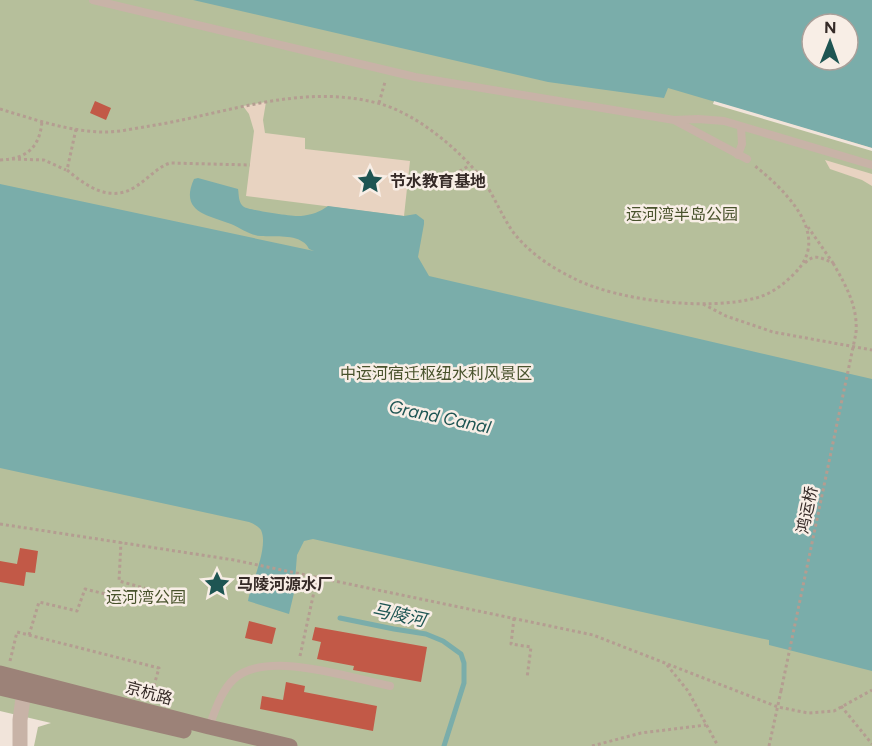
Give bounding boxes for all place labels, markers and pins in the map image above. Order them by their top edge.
place icon: 节水教育基地 [355,166,385,196]
place label: 节水教育基地 [390,172,486,191]
place icon: 马陵河源水厂 [202,569,232,599]
place label: 马陵河源水厂 [237,575,333,594]

